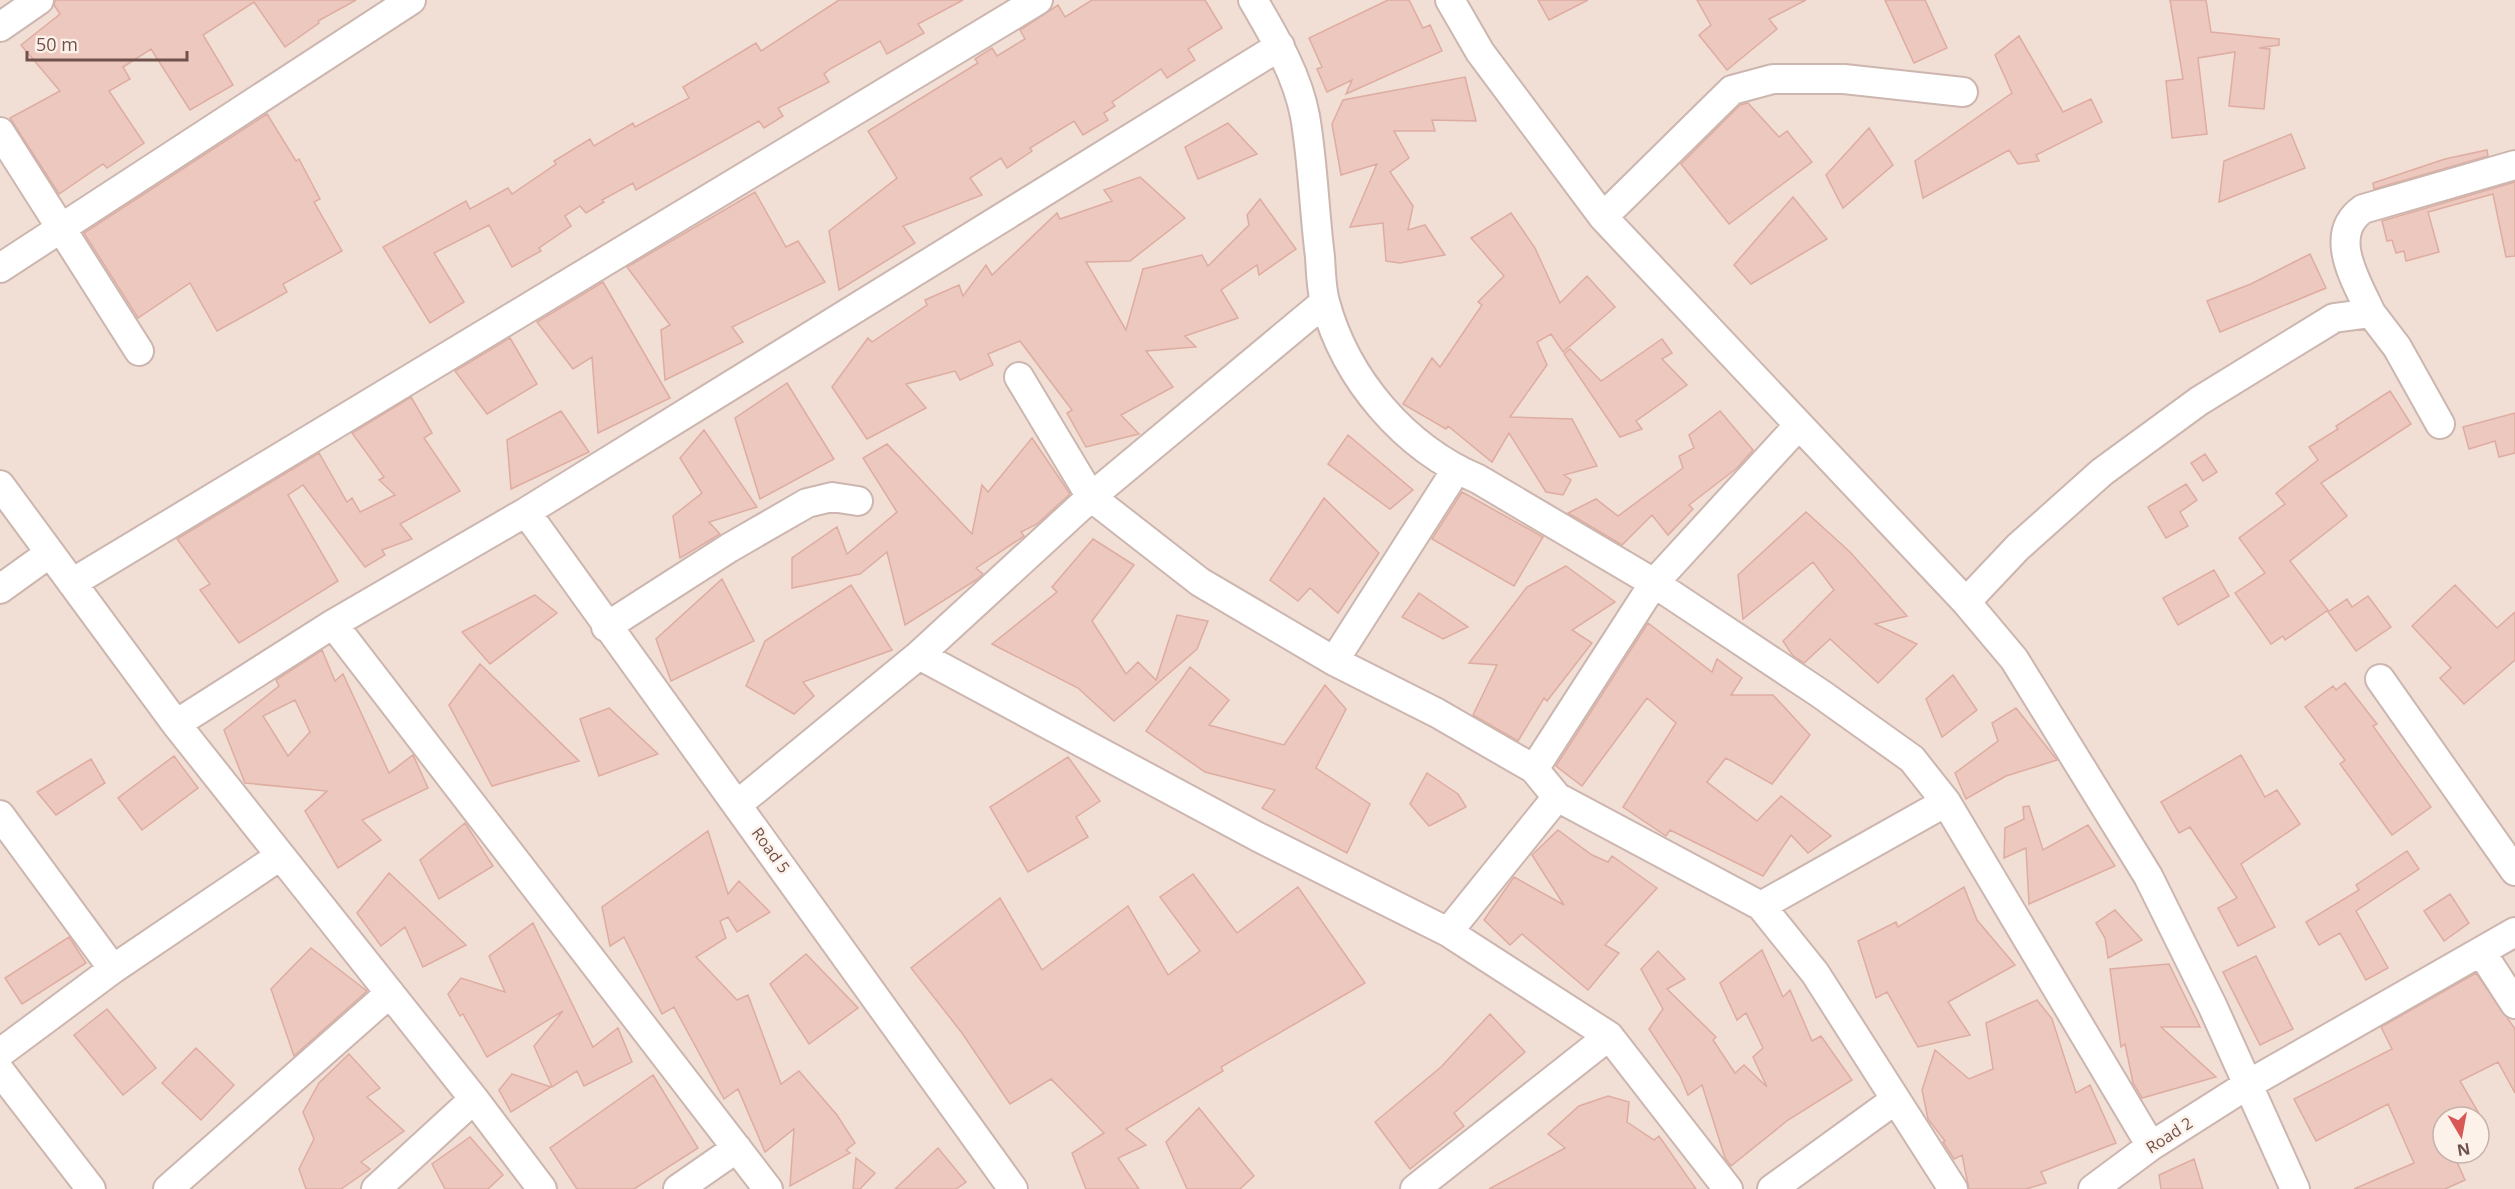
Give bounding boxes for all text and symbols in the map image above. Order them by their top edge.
scale bar [27,24,188,62]
text: 50 m [36,32,78,56]
street label: Road 5 [747,823,795,877]
north arrow [2431,1105,2491,1165]
street label: Road 2 [2141,1112,2197,1158]
text: N [2455,1138,2472,1162]

